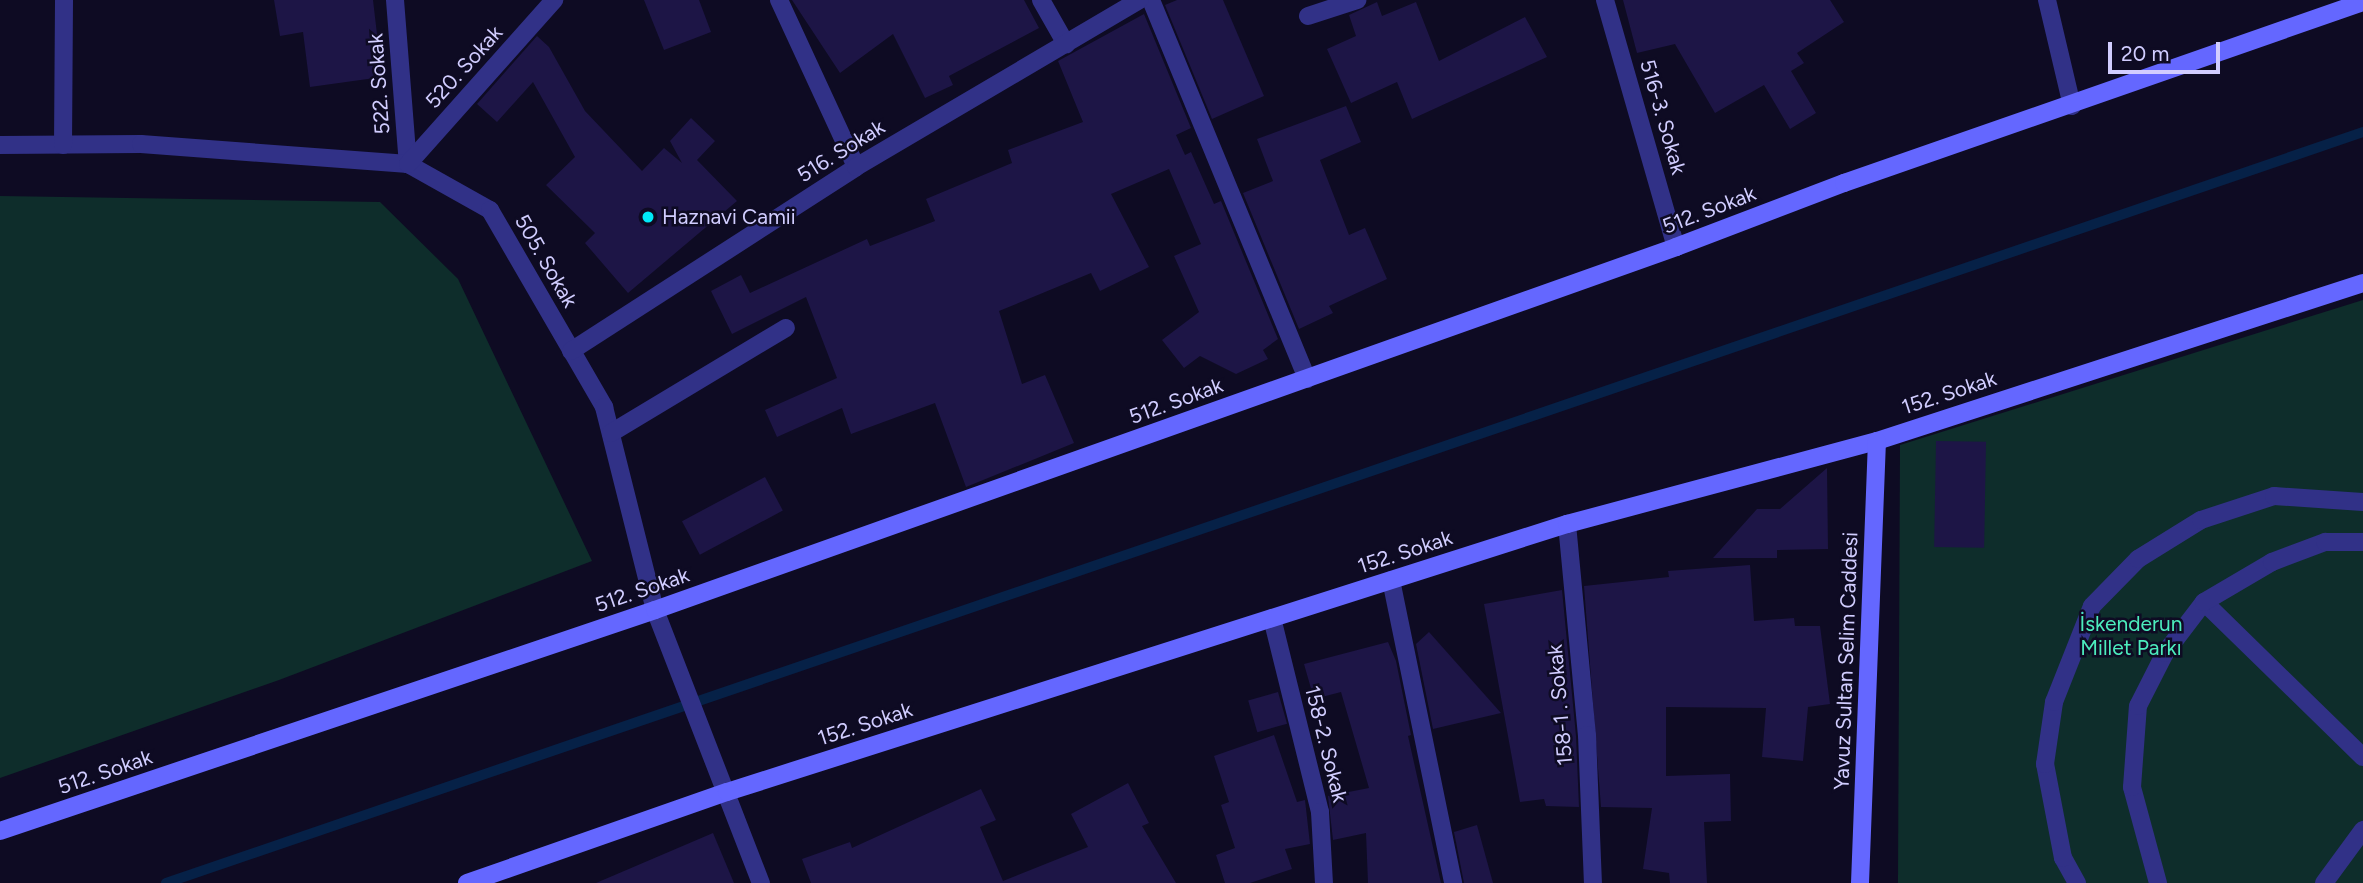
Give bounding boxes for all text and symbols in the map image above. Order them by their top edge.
street label: 520. Sokak [420,20,508,114]
scale bar [2111,28,2223,72]
street label: 522. Sokak [363,33,395,135]
text: 20 m [2121,41,2169,66]
street label: 516-3. Sokak [1635,57,1691,177]
street label: 516. Sokak [793,114,889,188]
street label: 512. Sokak [1659,181,1759,239]
place label: Haznavi Camii [662,204,796,230]
marker: Haznavi Camii [640,209,656,225]
street label: 505. Sokak [509,210,583,312]
street label: 152. Sokak [1899,366,1999,420]
street label: 512. Sokak [1126,372,1226,430]
street label: 152. Sokak [1355,525,1455,579]
street label: Yavuz Sultan Selim Caddesi [1829,531,1863,791]
street label: 512. Sokak [592,562,692,618]
park label: İskenderun Millet Parkı [2080,611,2182,661]
street label: 158-1 . Sokak [1542,643,1578,767]
street label: 158-2. Sokak [1299,683,1353,805]
street label: 152. Sokak [815,697,915,751]
street label: 512. Sokak [55,744,155,800]

